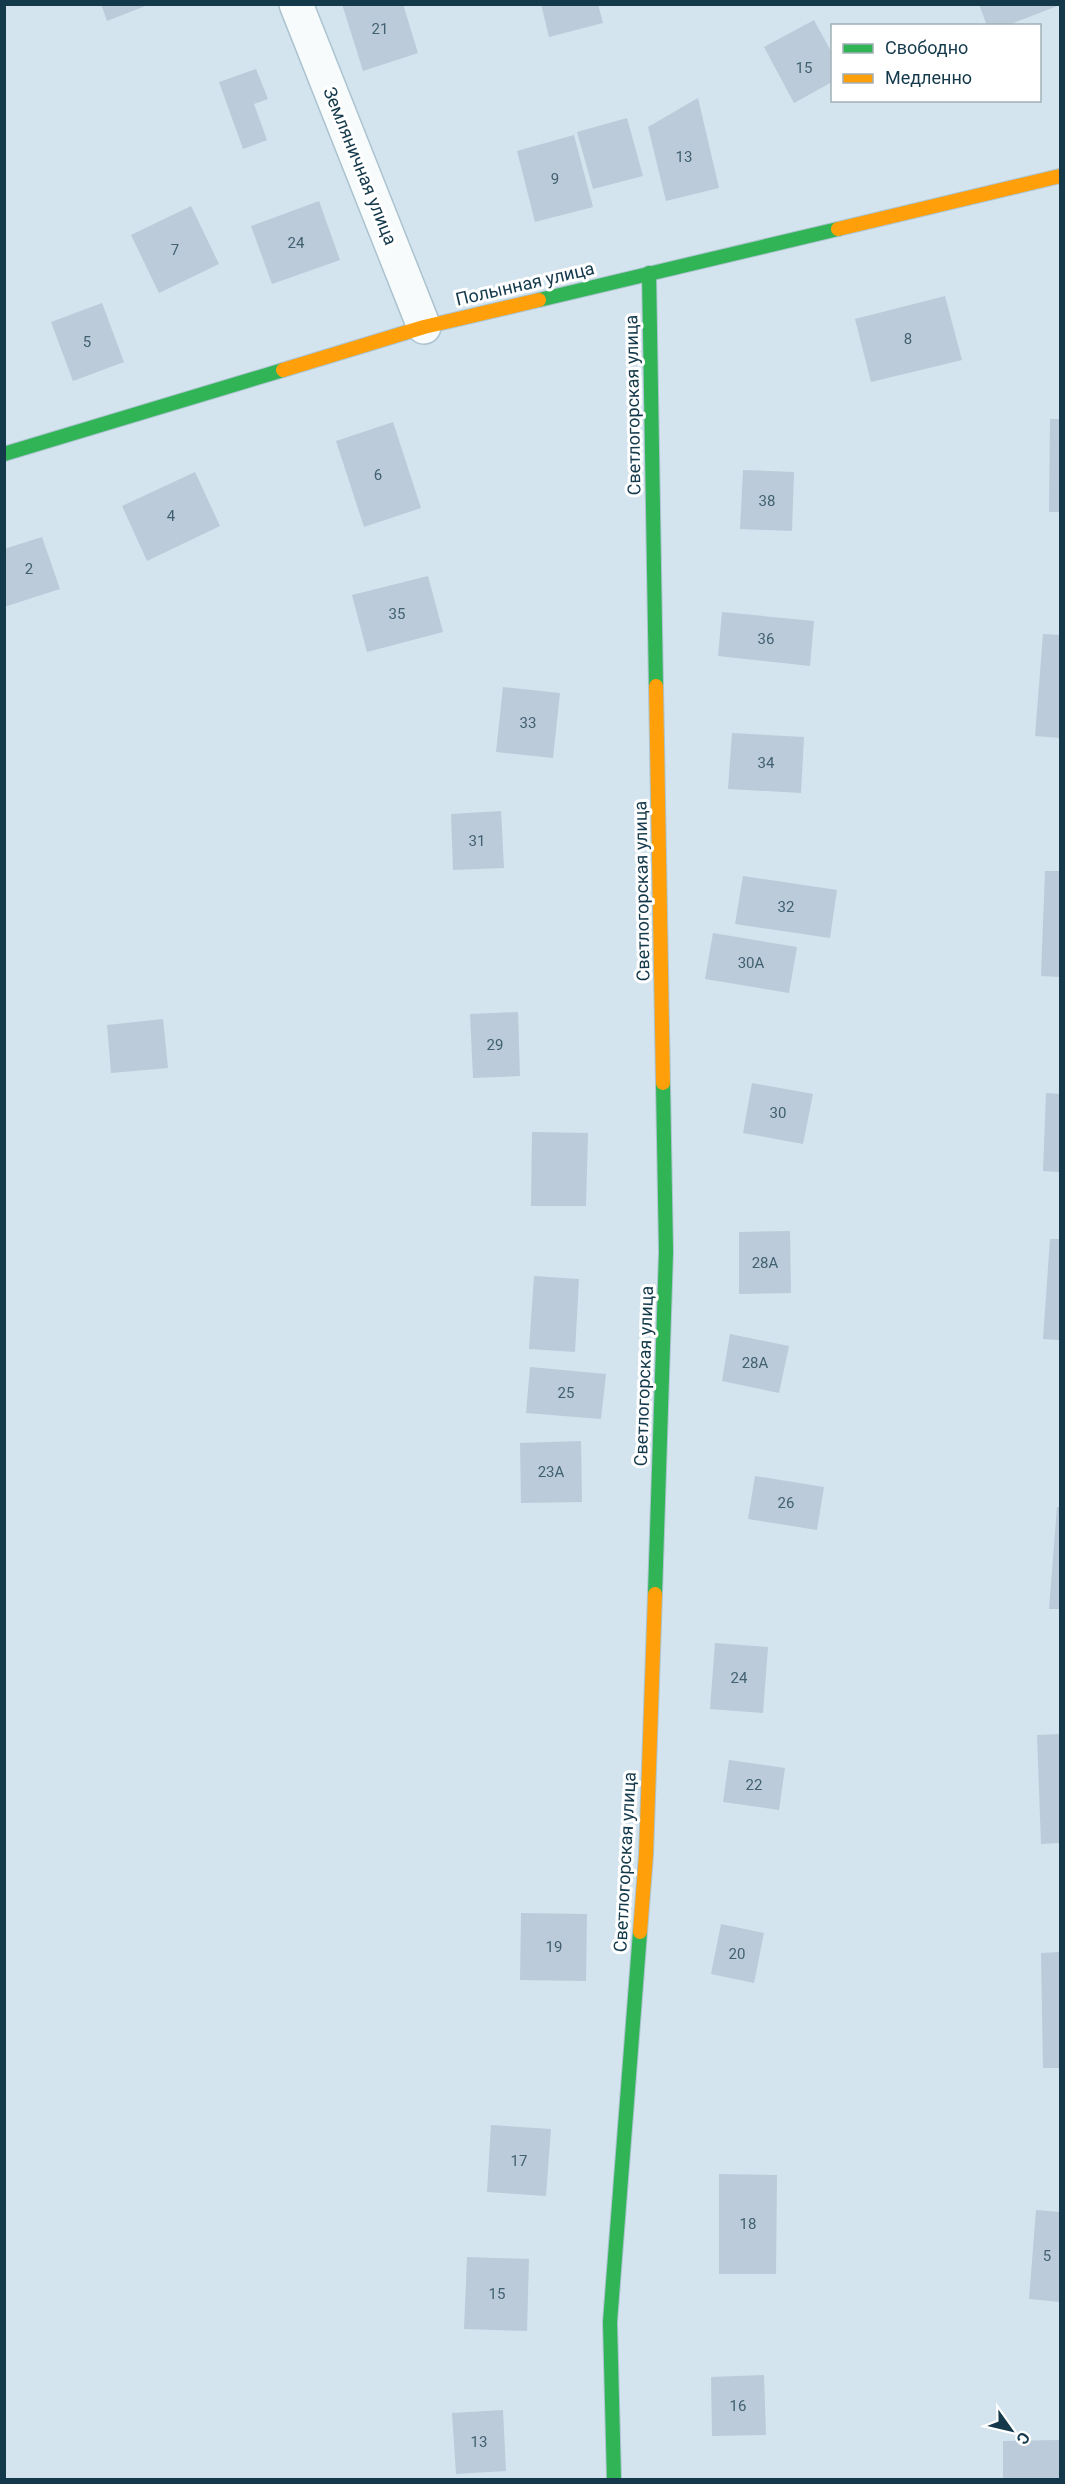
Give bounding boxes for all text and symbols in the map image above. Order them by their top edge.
house number: 21 [372,20,388,38]
legend [831,24,1041,102]
text: Свободно [885,37,968,58]
house number: 15 [796,59,812,77]
text: Медленно [885,67,972,88]
street label: Земляничная улица [319,84,402,248]
house number: 13 [676,148,692,166]
house number: 9 [551,170,559,188]
house number: 24 [288,234,305,252]
house number: 7 [171,241,179,259]
street label: Полынная улица [454,257,596,310]
street label: Светлогорская улица [620,315,645,495]
house number: 8 [904,330,912,348]
house number: 5 [83,333,91,351]
house number: 6 [374,466,382,484]
house number: 38 [759,492,775,510]
house number: 4 [167,507,176,525]
house number: 2 [25,560,33,578]
house number: 35 [389,605,405,623]
house number: 36 [758,630,774,648]
house number: 33 [520,714,536,732]
house number: 34 [758,754,775,772]
street label: Светлогорская улица [629,801,654,981]
house number: 31 [469,832,485,850]
house number: 32 [778,898,794,916]
house number: 30А [738,954,765,972]
house number: 29 [487,1036,503,1054]
house number: 30 [770,1104,786,1122]
house number: 28А [752,1254,779,1272]
street label: Светлогорская улица [630,1285,657,1467]
house number: 28А [742,1354,769,1372]
house number: 25 [558,1384,574,1402]
house number: 23А [538,1463,565,1481]
house number: 26 [778,1494,794,1512]
house number: 24 [731,1669,748,1687]
street label: Светлогорская улица [609,1771,640,1953]
house number: 22 [746,1776,762,1794]
house number: 19 [546,1938,562,1956]
house number: 20 [729,1945,745,1963]
house number: 17 [511,2152,527,2170]
house number: 18 [740,2215,756,2233]
house number: 5 [1043,2247,1051,2265]
house number: 15 [489,2285,505,2303]
house number: 16 [730,2397,746,2415]
north arrow [981,2400,1041,2460]
text: С [1012,2428,1034,2448]
house number: 13 [471,2433,487,2451]

